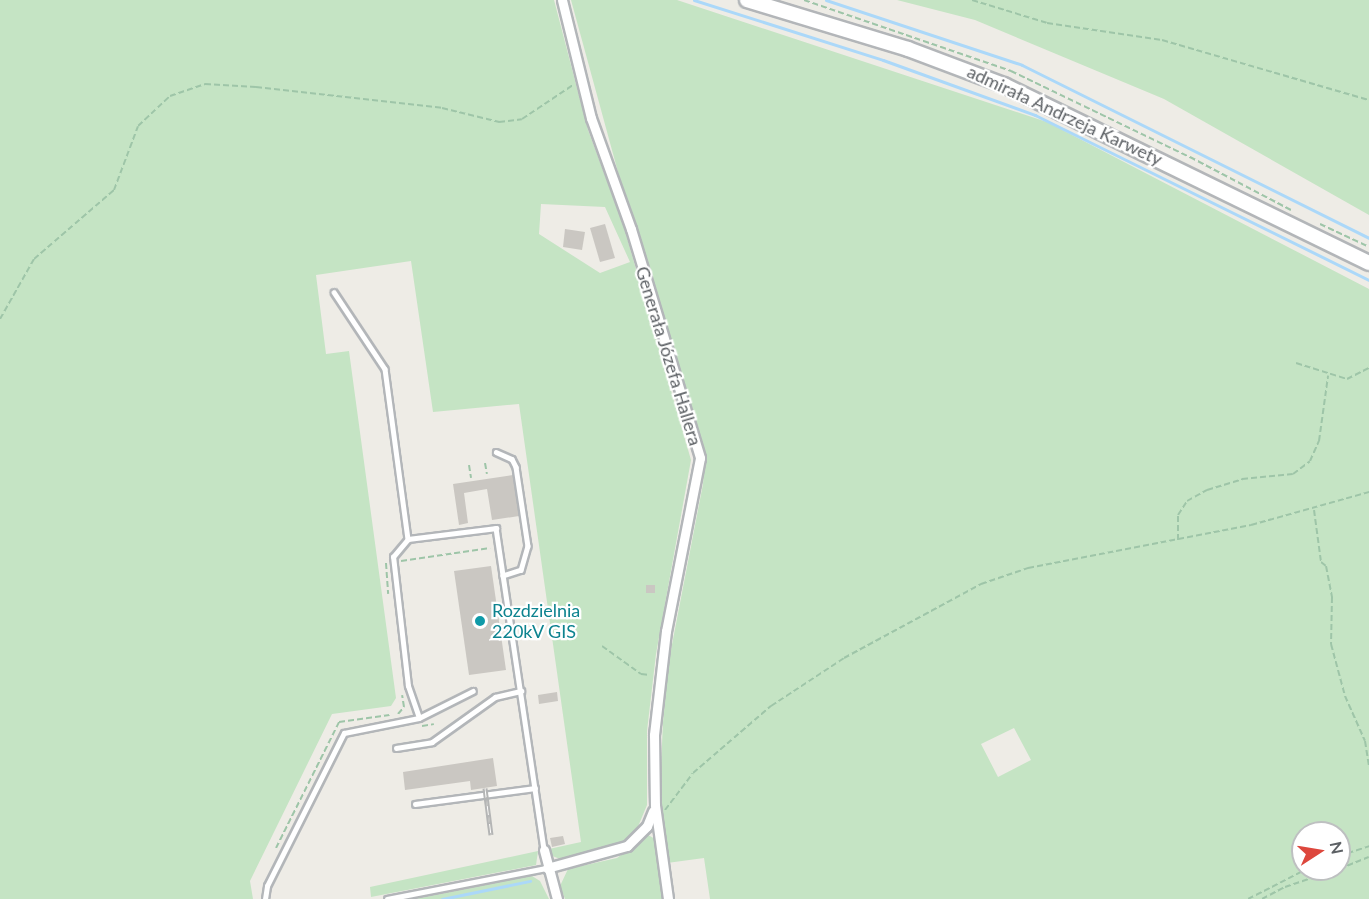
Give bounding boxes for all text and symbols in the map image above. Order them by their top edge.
street label: admirała Andrzeja Karwety [964,60,1166,170]
street label: Generała Józefa Hallera [631,264,707,448]
place label: Rozdzielnia 220kV GIS [492,600,580,642]
marker: Rozdzielnia 220kV GIS [473,614,487,628]
north arrow [1291,821,1351,881]
text: N [1327,840,1348,856]

